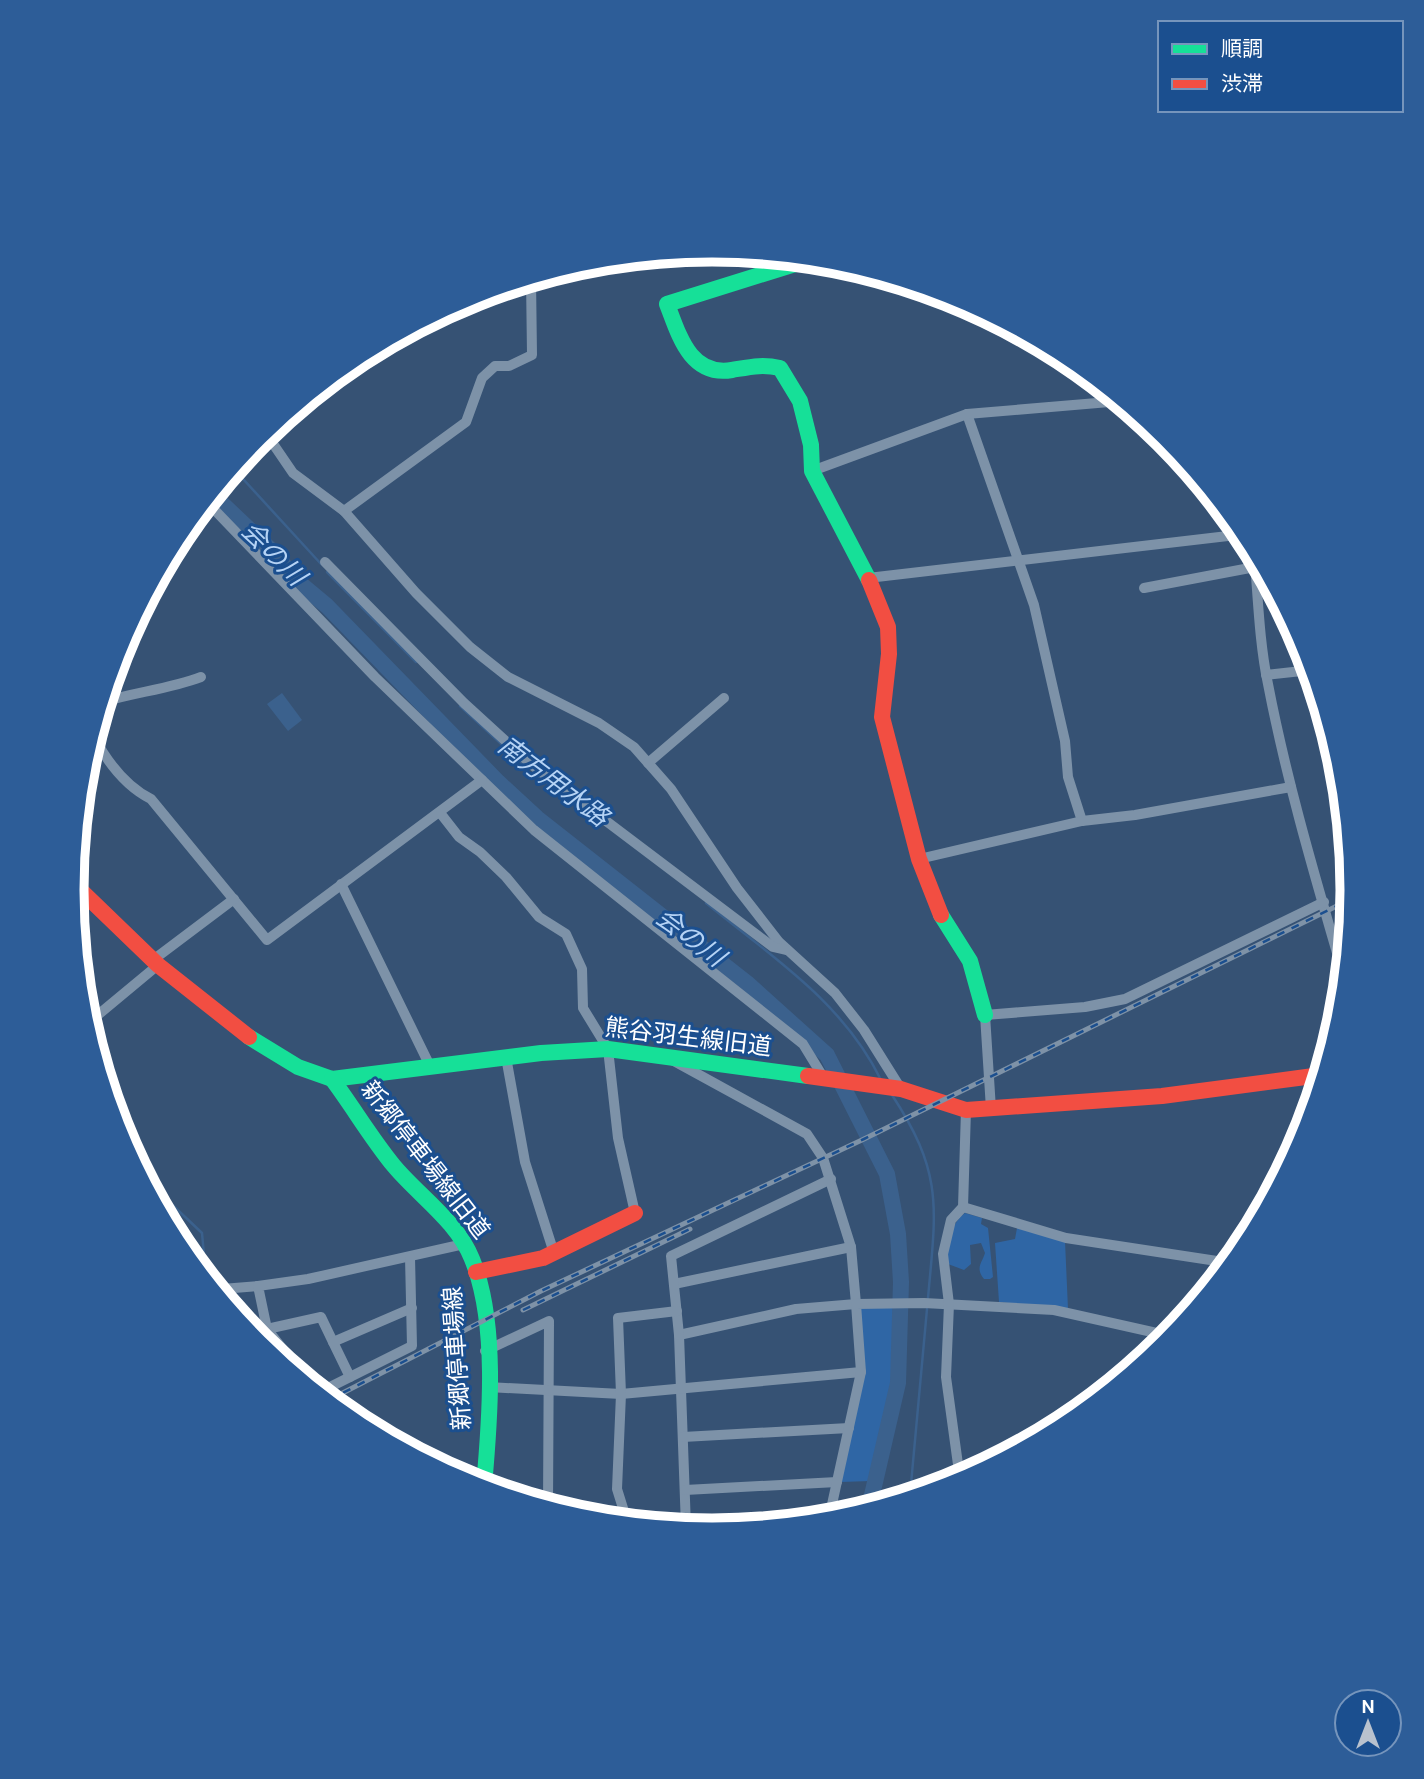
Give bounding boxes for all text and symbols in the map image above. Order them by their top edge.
legend [1158,21,1403,112]
text: 順調 [1221,37,1263,64]
text: 渋滞 [1221,72,1263,99]
water label: 会の川 [233,516,313,596]
water label: 南方用水路 [490,731,615,836]
water label: 会の川 [648,902,732,977]
street label: 熊谷羽生線旧道 [603,1014,773,1064]
street label: 新郷停車場線旧道 [353,1076,495,1246]
street label: 新郷停車場線 [439,1285,479,1431]
north arrow [1333,1688,1403,1758]
text: N [1361,1696,1375,1720]

